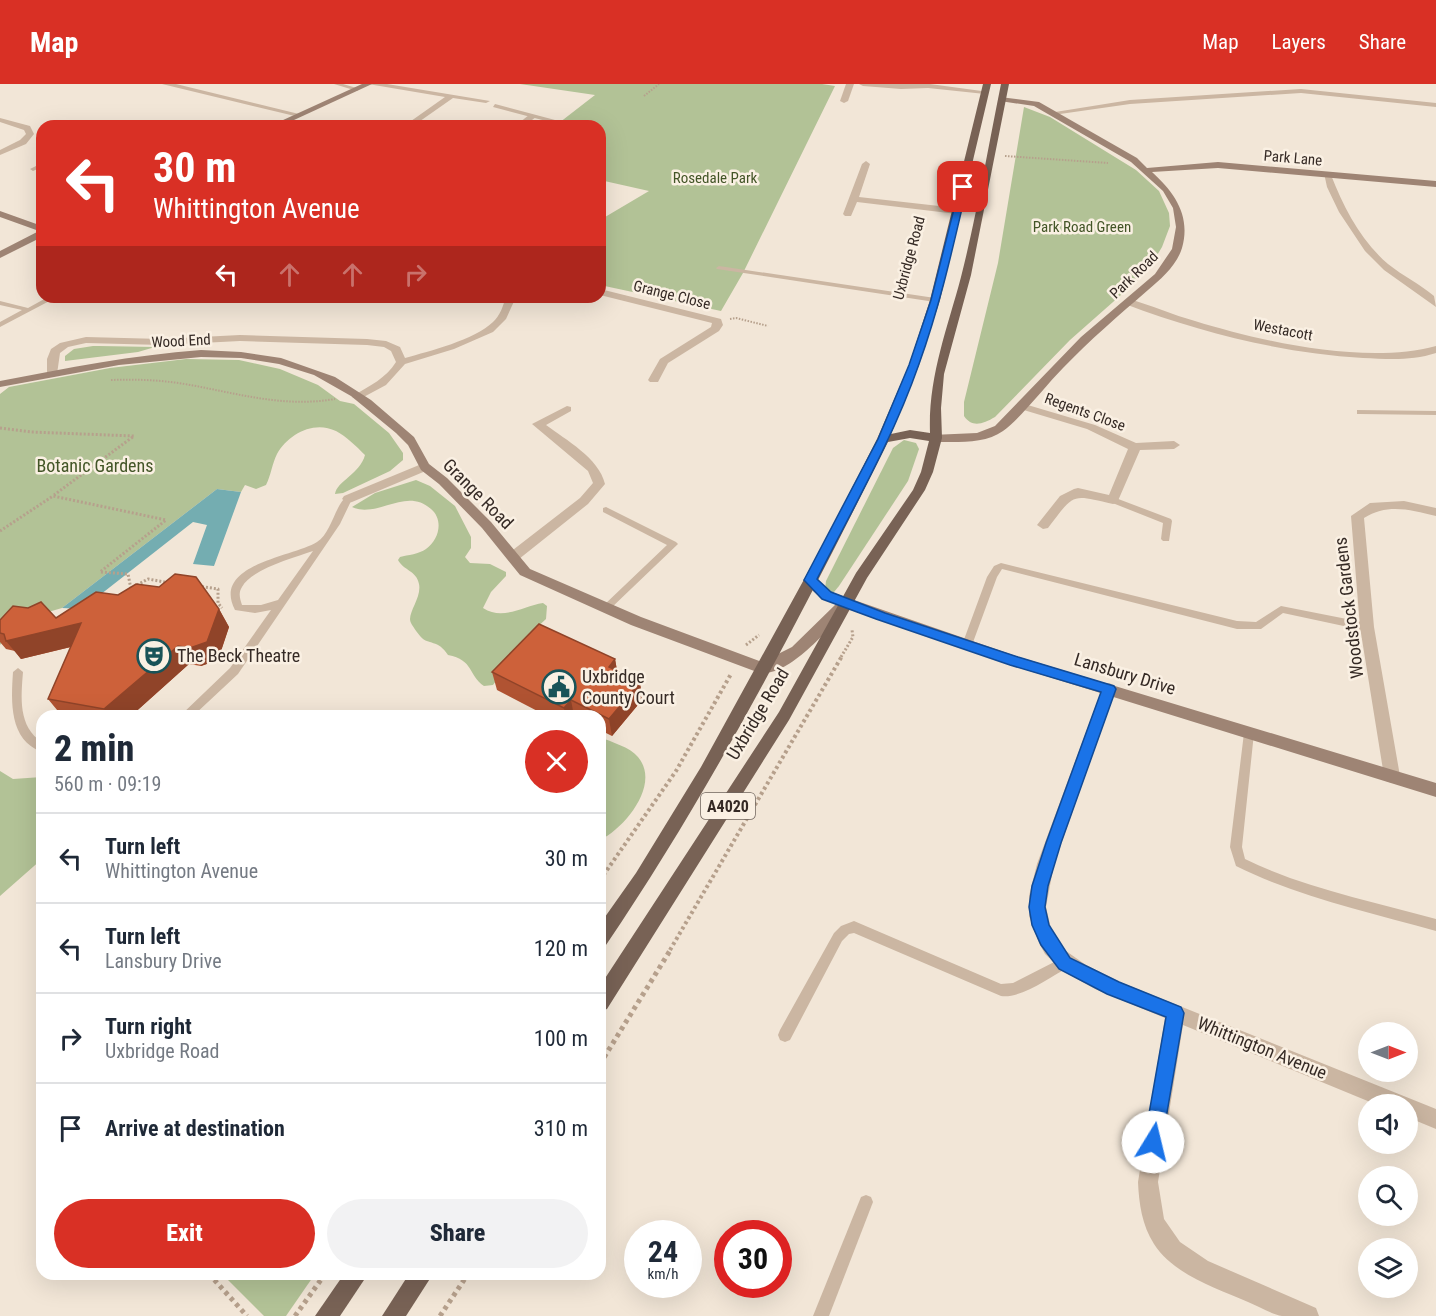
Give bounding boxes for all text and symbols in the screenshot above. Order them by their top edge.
text: Map [30,26,78,59]
text: Map [1202,30,1239,54]
text: Layers [1272,30,1326,54]
text: Share [1359,30,1406,54]
text: 30 m [153,143,236,192]
icon: left [54,144,132,222]
street label: Park Lane [1263,146,1323,170]
pin [937,161,988,212]
park label: Rosedale Park [673,169,758,187]
icon: arrive [946,170,979,203]
text: Whittington Avenue [153,193,360,225]
street label: Uxbridge Road [889,214,929,302]
park label: Park Road Green [1033,218,1131,236]
street label: Park Road [1106,248,1162,302]
icon: left [210,258,243,291]
icon: ahead [273,258,306,291]
icon: ahead [336,258,369,291]
icon: right [399,258,432,291]
street label: Grange Close [632,277,712,313]
street label: Westacott [1252,315,1314,345]
street label: Wood End [151,330,211,352]
street label: Regents Close [1042,389,1128,435]
street label: Grange Road [439,454,518,533]
park label: Botanic Gardens [37,455,153,476]
street label: Woodstock Gardens [1329,536,1368,680]
theatre icon: The Beck Theatre [136,638,172,674]
place label: The Beck Theatre [177,645,300,666]
street label: Lansbury Drive [1072,648,1178,699]
street label: Uxbridge Road [722,664,793,763]
place label: Uxbridge County Court [582,666,675,708]
public building icon: Uxbridge County Court [541,669,577,705]
text: 2 min [54,728,134,770]
button: close [525,730,588,793]
text: 560 m · 09:19 [54,772,161,796]
road number: A4020 [701,793,755,819]
text: Turn left [105,834,180,859]
icon: left [54,842,87,875]
text: 30 m [545,846,588,871]
text: Whittington Avenue [105,859,258,883]
text: Turn left [105,924,180,949]
icon: left [54,932,87,965]
text: 120 m [534,936,588,961]
text: Lansbury Drive [105,949,222,973]
street label: Whittington Avenue [1194,1012,1330,1083]
text: Turn right [105,1014,192,1039]
icon: right [54,1022,87,1055]
north arrow [1358,1022,1418,1082]
map controls [1358,1022,1418,1298]
text: 100 m [534,1026,588,1051]
text: Uxbridge Road [105,1039,219,1063]
button: sound [1358,1094,1418,1154]
position arrow [1121,1110,1185,1174]
icon: arrive [54,1112,87,1145]
text: Arrive at destination [105,1116,285,1141]
text: 310 m [534,1116,588,1141]
button: search [1358,1166,1418,1226]
button: Exit [54,1199,315,1268]
button: Share [327,1199,588,1268]
speed limit sign: 30 [714,1220,792,1298]
text: 24 [648,1234,678,1269]
button: layers [1358,1238,1418,1298]
text: km/h [648,1265,678,1283]

